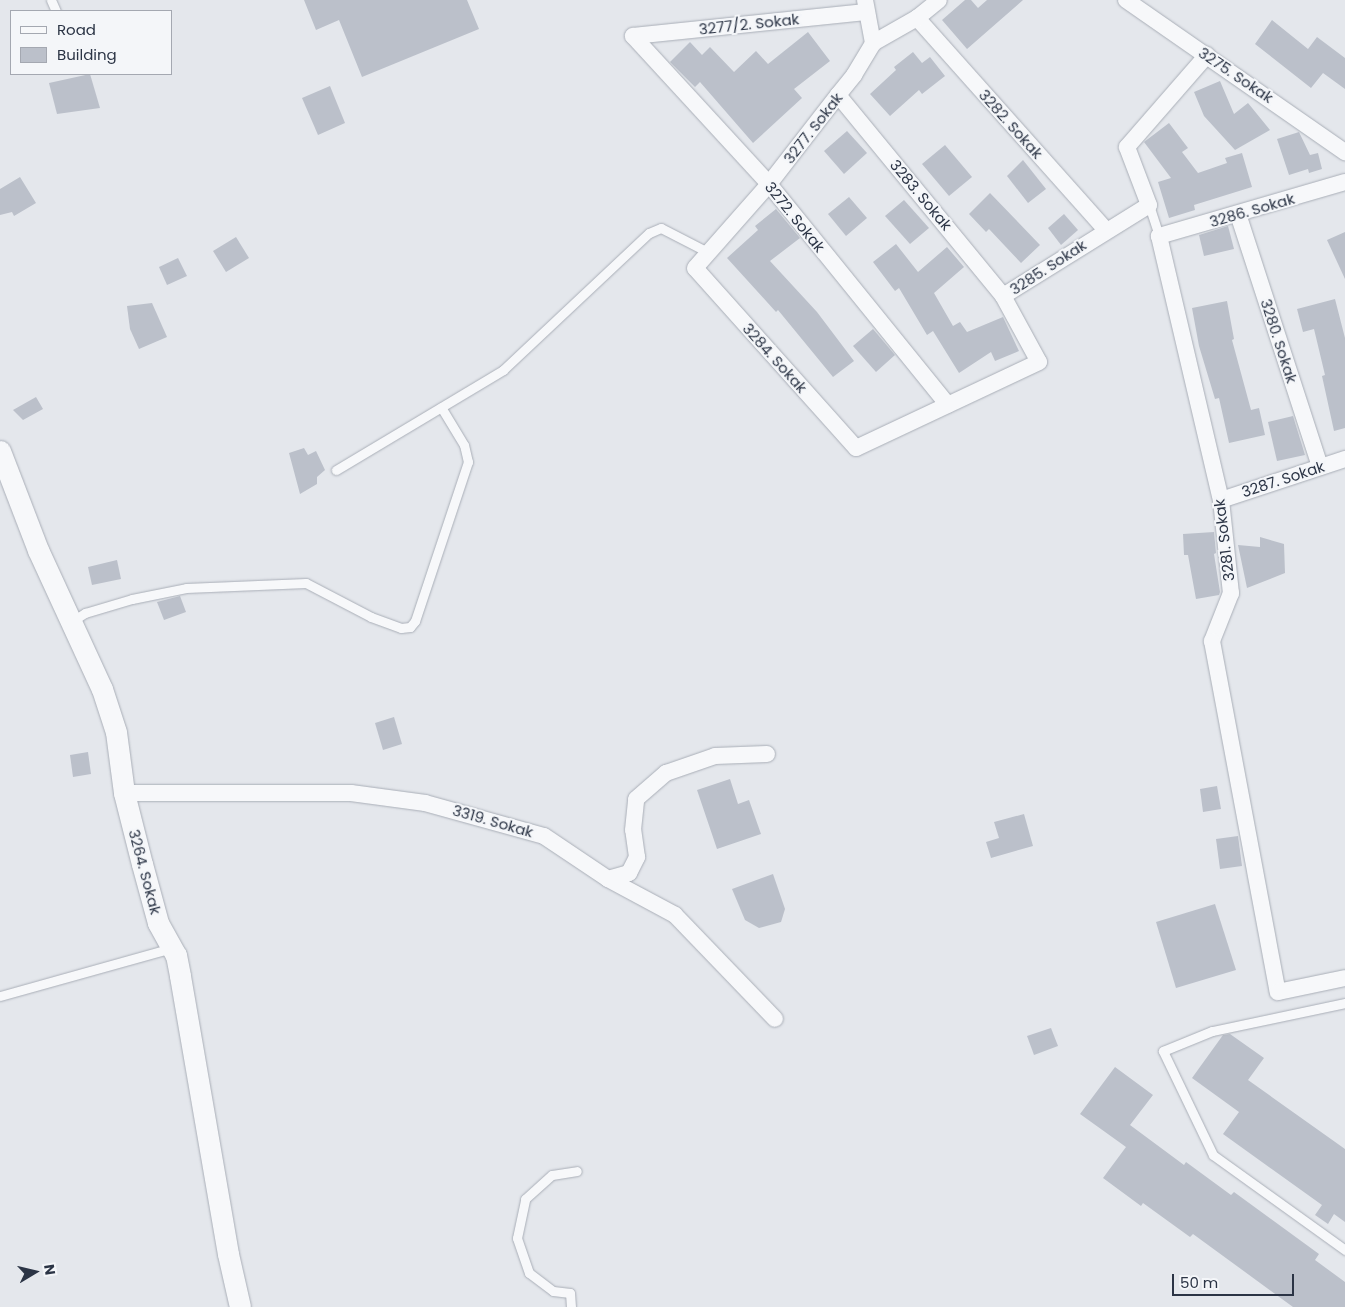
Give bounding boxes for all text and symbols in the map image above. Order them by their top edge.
legend [10,10,172,75]
street label: 3277/2. Sokak [698,10,800,38]
text: Road [57,19,96,40]
street label: 3275. Sokak [1195,43,1277,107]
text: Building [57,44,117,65]
street label: 3282. Sokak [975,86,1047,162]
street label: 3277. Sokak [780,89,846,167]
street label: 3283. Sokak [886,156,956,234]
street label: 3272. Sokak [761,178,829,256]
street label: 3286. Sokak [1207,189,1297,231]
street label: 3285. Sokak [1006,236,1090,298]
street label: 3280. Sokak [1257,297,1301,385]
street label: 3284. Sokak [739,319,811,397]
street label: 3287. Sokak [1239,457,1327,501]
street label: 3281. Sokak [1210,498,1238,582]
street label: 3319. Sokak [451,801,535,841]
street label: 3264. Sokak [125,827,165,917]
north arrow [10,1247,60,1297]
text: N [39,1263,61,1276]
scale bar [1175,1264,1298,1296]
text: 50 m [1180,1272,1218,1293]

